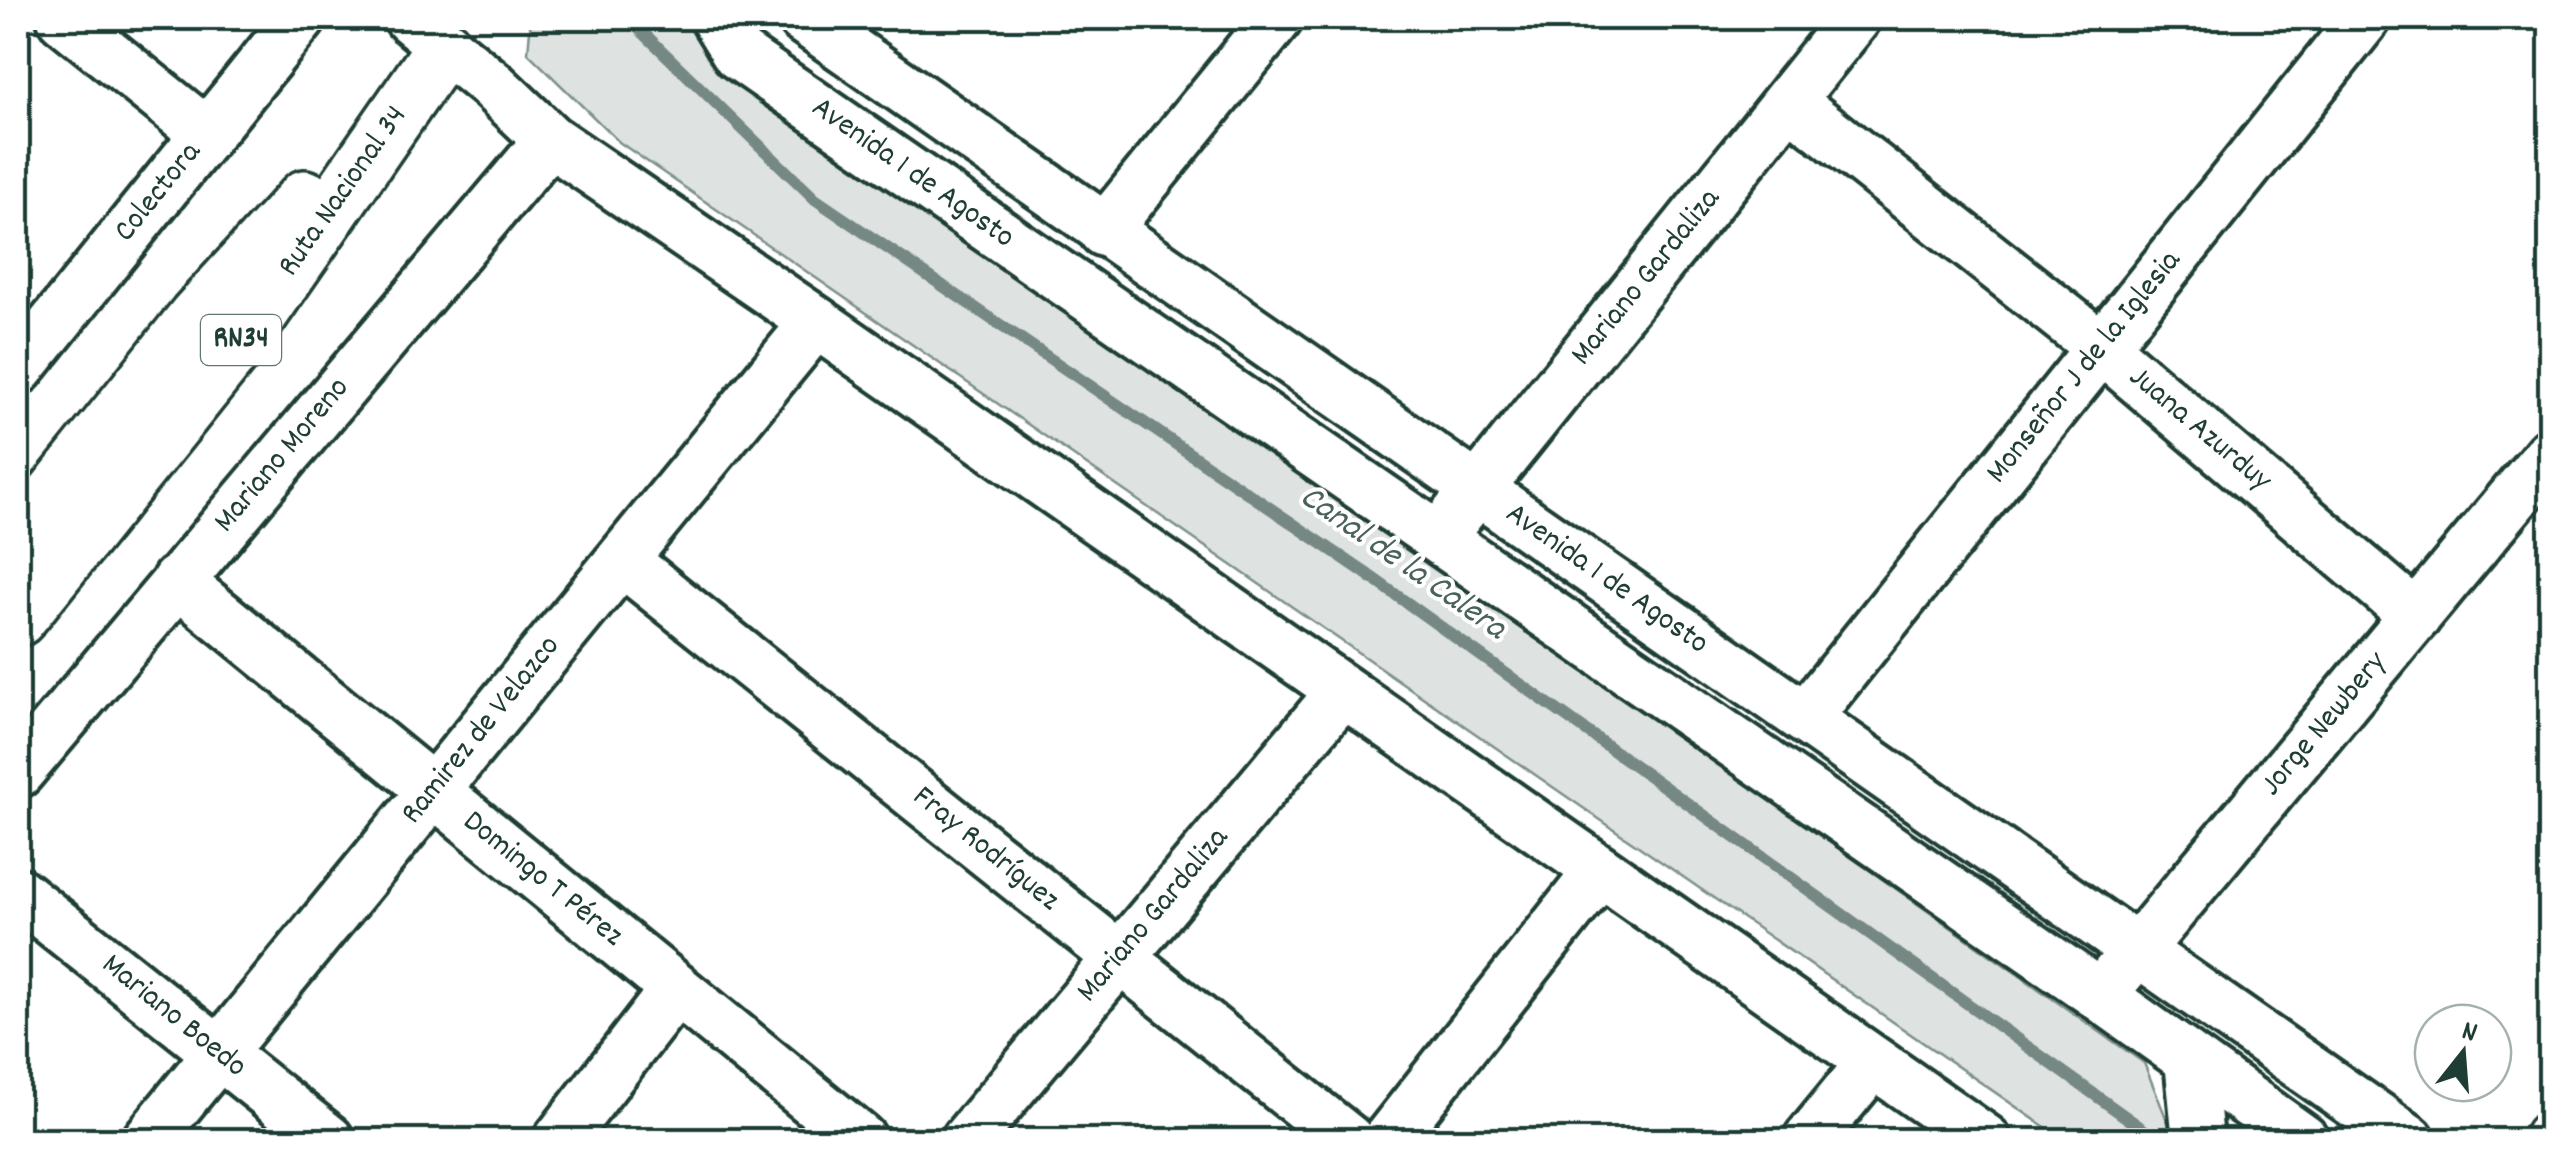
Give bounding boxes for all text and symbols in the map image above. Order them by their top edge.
street label: Avenida 1 de Agosto [801,87,1023,261]
street label: Ruta Nacional 34 [268,97,420,287]
street label: Colectora [104,132,214,253]
street label: Mariano Gardaliza [1561,179,1734,377]
street label: Monseñor J de la Iglesia [1976,241,2194,495]
road number: RN34 [201,315,281,365]
street label: Juana Azurduy [2117,356,2281,504]
street label: Mariano Moreno [204,368,362,544]
water label: Canal de la Calera [1289,474,1517,655]
street label: Avenida 1 de Agosto [1495,493,1717,667]
street label: Ramirez de Velazco [391,627,573,835]
street label: Jorge Newbery [2251,642,2400,807]
street label: Fray Rodríguez [901,776,1069,924]
street label: Domingo T Pérez [452,801,632,959]
street label: Mariano Gardaliza [1067,818,1242,1014]
street label: Mariano Boedo [90,944,256,1090]
north arrow [2413,1003,2513,1103]
text: N [2456,1013,2481,1055]

